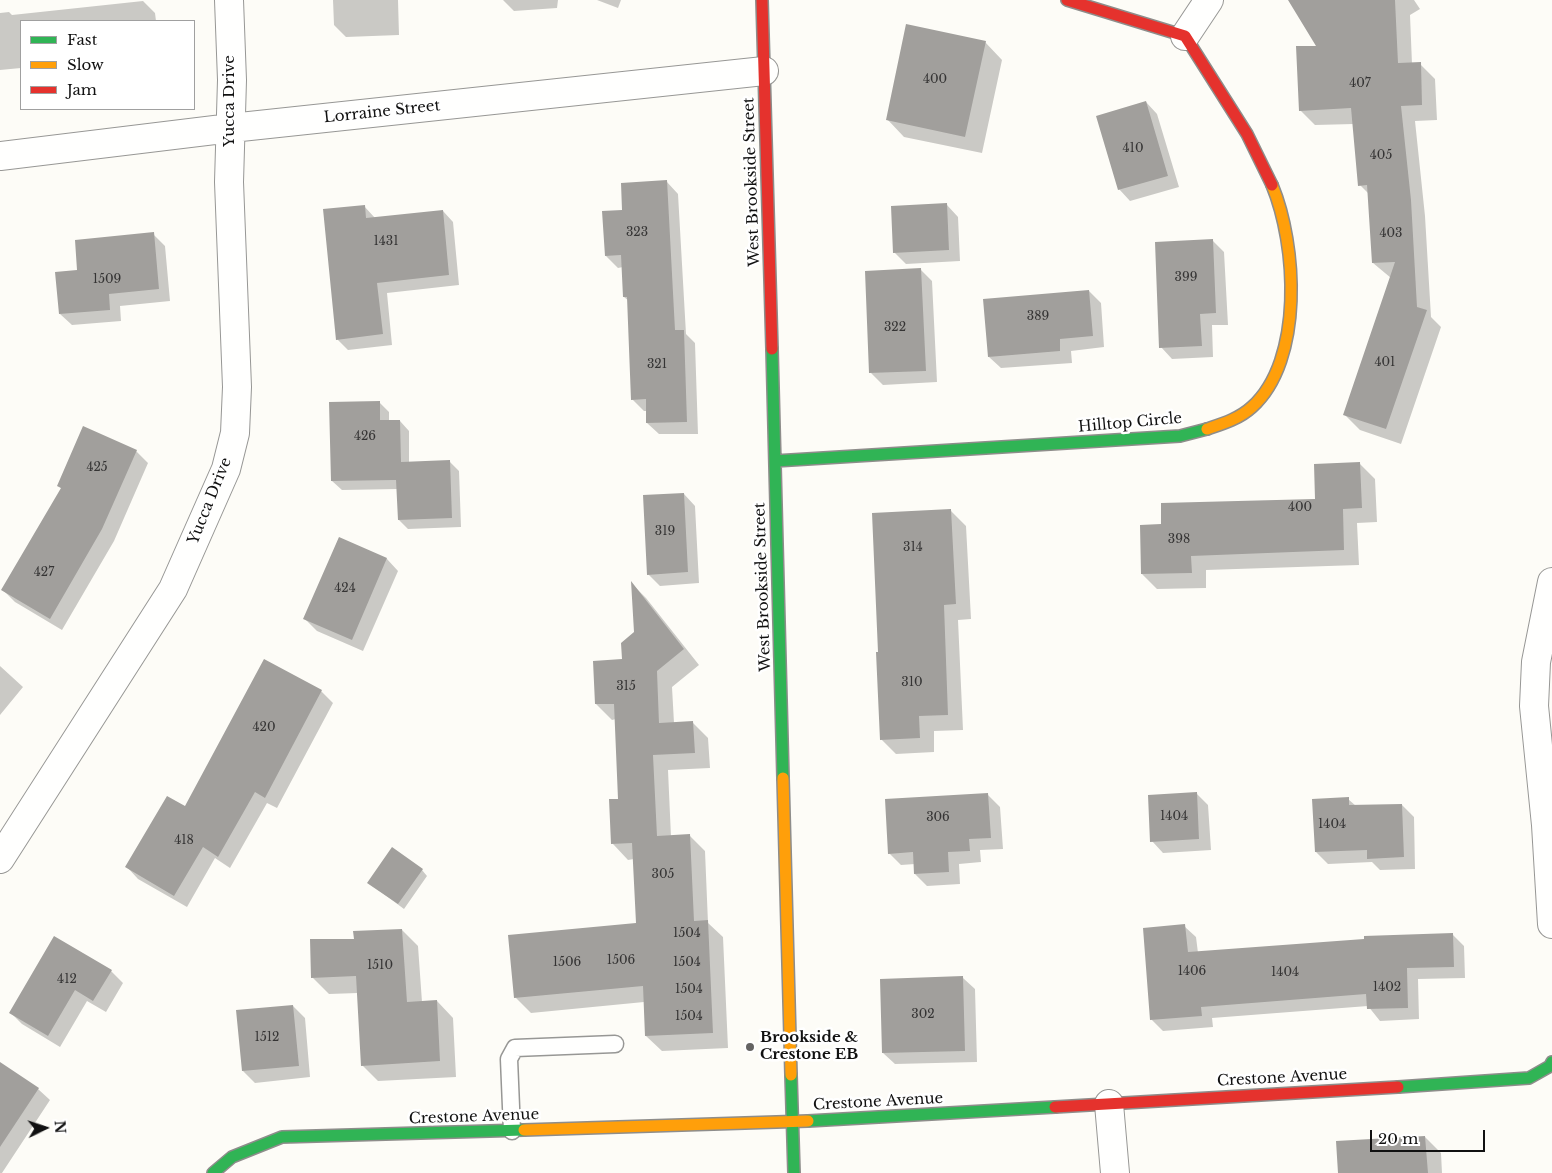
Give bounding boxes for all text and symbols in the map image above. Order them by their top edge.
legend [20,20,195,110]
text: Fast [67,30,97,49]
text: Slow [67,55,104,74]
street label: Yucca Drive [221,55,239,147]
house number: 400 [923,73,947,87]
house number: 407 [1349,77,1371,91]
text: Jam [67,80,97,99]
street label: Lorraine Street [323,97,441,127]
street label: West Brookside Street [740,97,764,267]
house number: 410 [1123,142,1143,156]
house number: 405 [1370,149,1392,163]
house number: 323 [626,226,648,240]
house number: 403 [1380,227,1402,241]
house number: 1431 [373,235,399,249]
house number: 399 [1175,271,1197,285]
house number: 1509 [93,273,121,287]
house number: 389 [1027,310,1049,324]
house number: 322 [884,321,906,335]
house number: 401 [1375,356,1395,370]
house number: 321 [647,358,667,372]
street label: Hilltop Circle [1077,409,1183,437]
house number: 426 [354,430,376,444]
street label: Yucca Drive [184,455,236,547]
house number: 425 [86,461,108,475]
house number: 400 [1288,501,1312,515]
street label: West Brookside Street [751,502,775,672]
house number: 319 [655,525,675,539]
house number: 398 [1168,533,1190,547]
house number: 314 [903,541,923,555]
house number: 427 [34,566,54,580]
house number: 424 [334,582,356,596]
house number: 310 [901,676,923,690]
house number: 315 [616,680,636,694]
house number: 420 [253,721,275,735]
house number: 1404 [1160,810,1188,824]
house number: 306 [926,811,950,825]
house number: 1404 [1318,818,1346,832]
house number: 418 [174,834,194,848]
house number: 305 [652,868,674,882]
house number: 1504 [673,927,701,941]
house number: 1506 [607,954,635,968]
house number: 1506 [553,956,581,970]
house number: 1504 [673,956,701,970]
house number: 1510 [367,959,393,973]
house number: 1406 [1178,965,1206,979]
house number: 1404 [1271,966,1299,980]
house number: 412 [57,973,77,987]
house number: 1402 [1373,981,1401,995]
house number: 1504 [675,983,703,997]
house number: 302 [911,1008,935,1022]
house number: 1504 [675,1010,703,1024]
place label: Brookside & Crestone EB [760,1029,858,1064]
house number: 1512 [255,1031,279,1045]
marker: Brookside & Crestone EB [744,1041,756,1053]
street label: Crestone Avenue [1216,1066,1348,1090]
street label: Crestone Avenue [812,1090,944,1114]
north arrow [20,1103,70,1153]
street label: Crestone Avenue [409,1106,539,1128]
text: N [51,1120,69,1134]
scale bar [1372,1120,1487,1152]
text: 20 m [1378,1129,1418,1148]

